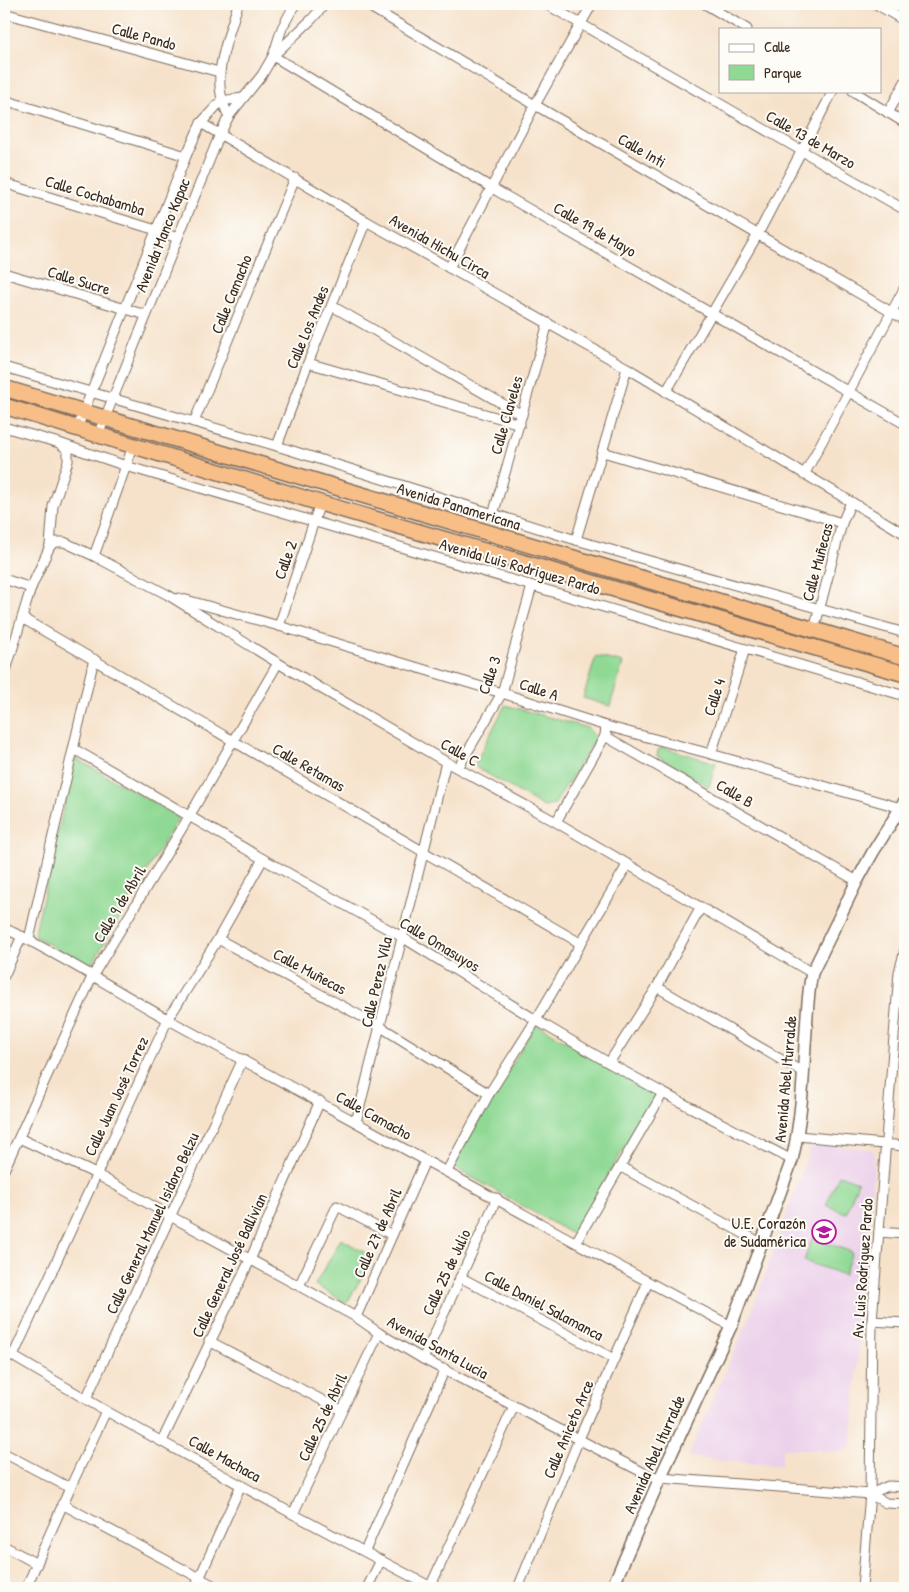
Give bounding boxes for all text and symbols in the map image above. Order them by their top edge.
street label: Calle Pando [109,17,179,55]
legend [719,28,882,92]
text: Calle [764,36,791,57]
text: Parque [764,62,802,83]
street label: Calle 13 de Marzo [762,104,860,174]
street label: Calle Inti [614,127,670,173]
street label: Calle Cochabamba [43,169,147,221]
street label: Avenida Manco Kapac [129,174,195,295]
street label: Calle 19 de Mayo [549,196,641,262]
street label: Avenida Hichu Circa [386,208,494,284]
street label: Calle Camacho [205,251,257,337]
street label: Calle Sucre [45,260,114,300]
street label: Calle Los Andes [280,282,334,372]
street label: Calle Claveles [484,373,528,457]
street label: Avenida Panamericana [395,477,523,535]
street label: Calle Muñecas [796,520,838,604]
street label: Avenida Luis Rodriguez Pardo [437,533,603,600]
street label: Calle 2 [268,537,302,582]
street label: Calle 3 [472,653,506,697]
street label: Calle A [517,672,562,706]
street label: Calle 4 [698,676,730,718]
street label: Calle C [437,732,483,772]
street label: Calle Retamas [269,737,349,797]
street label: Calle B [712,773,758,813]
street label: Calle 9 de Abril [87,861,151,947]
street label: Calle Omasuyos [396,911,484,977]
street label: Calle Perez Vila [355,935,397,1029]
street label: Calle Muñecas [269,942,351,1000]
street label: Avenida Abel Iturralde [768,1014,802,1143]
street label: Calle Juan José Torrez [79,1033,153,1159]
street label: Calle Camacho [332,1085,416,1145]
street label: Calle General Manuel Isidoro Belzu [100,1128,204,1317]
street label: Calle 27 de Abril [347,1184,407,1281]
street label: Calle General José Ballivian [186,1189,272,1341]
street label: Av. Luis Rodriguez Pardo [846,1197,878,1339]
place label: U.E. Corazón de Sudamérica [724,1212,806,1252]
school or university icon: U.E. Corazón de Sudamérica [811,1219,837,1245]
street label: Calle 25 de Julio [416,1225,476,1319]
street label: Calle Daniel Salamanca [481,1264,607,1346]
street label: Avenida Santa Lucia [384,1310,492,1384]
street label: Calle 25 de Abril [292,1369,352,1465]
street label: Calle Aniceto Arce [537,1376,599,1482]
street label: Avenida Abel Iturralde [618,1391,690,1517]
street label: Calle Machaca [185,1429,265,1487]

